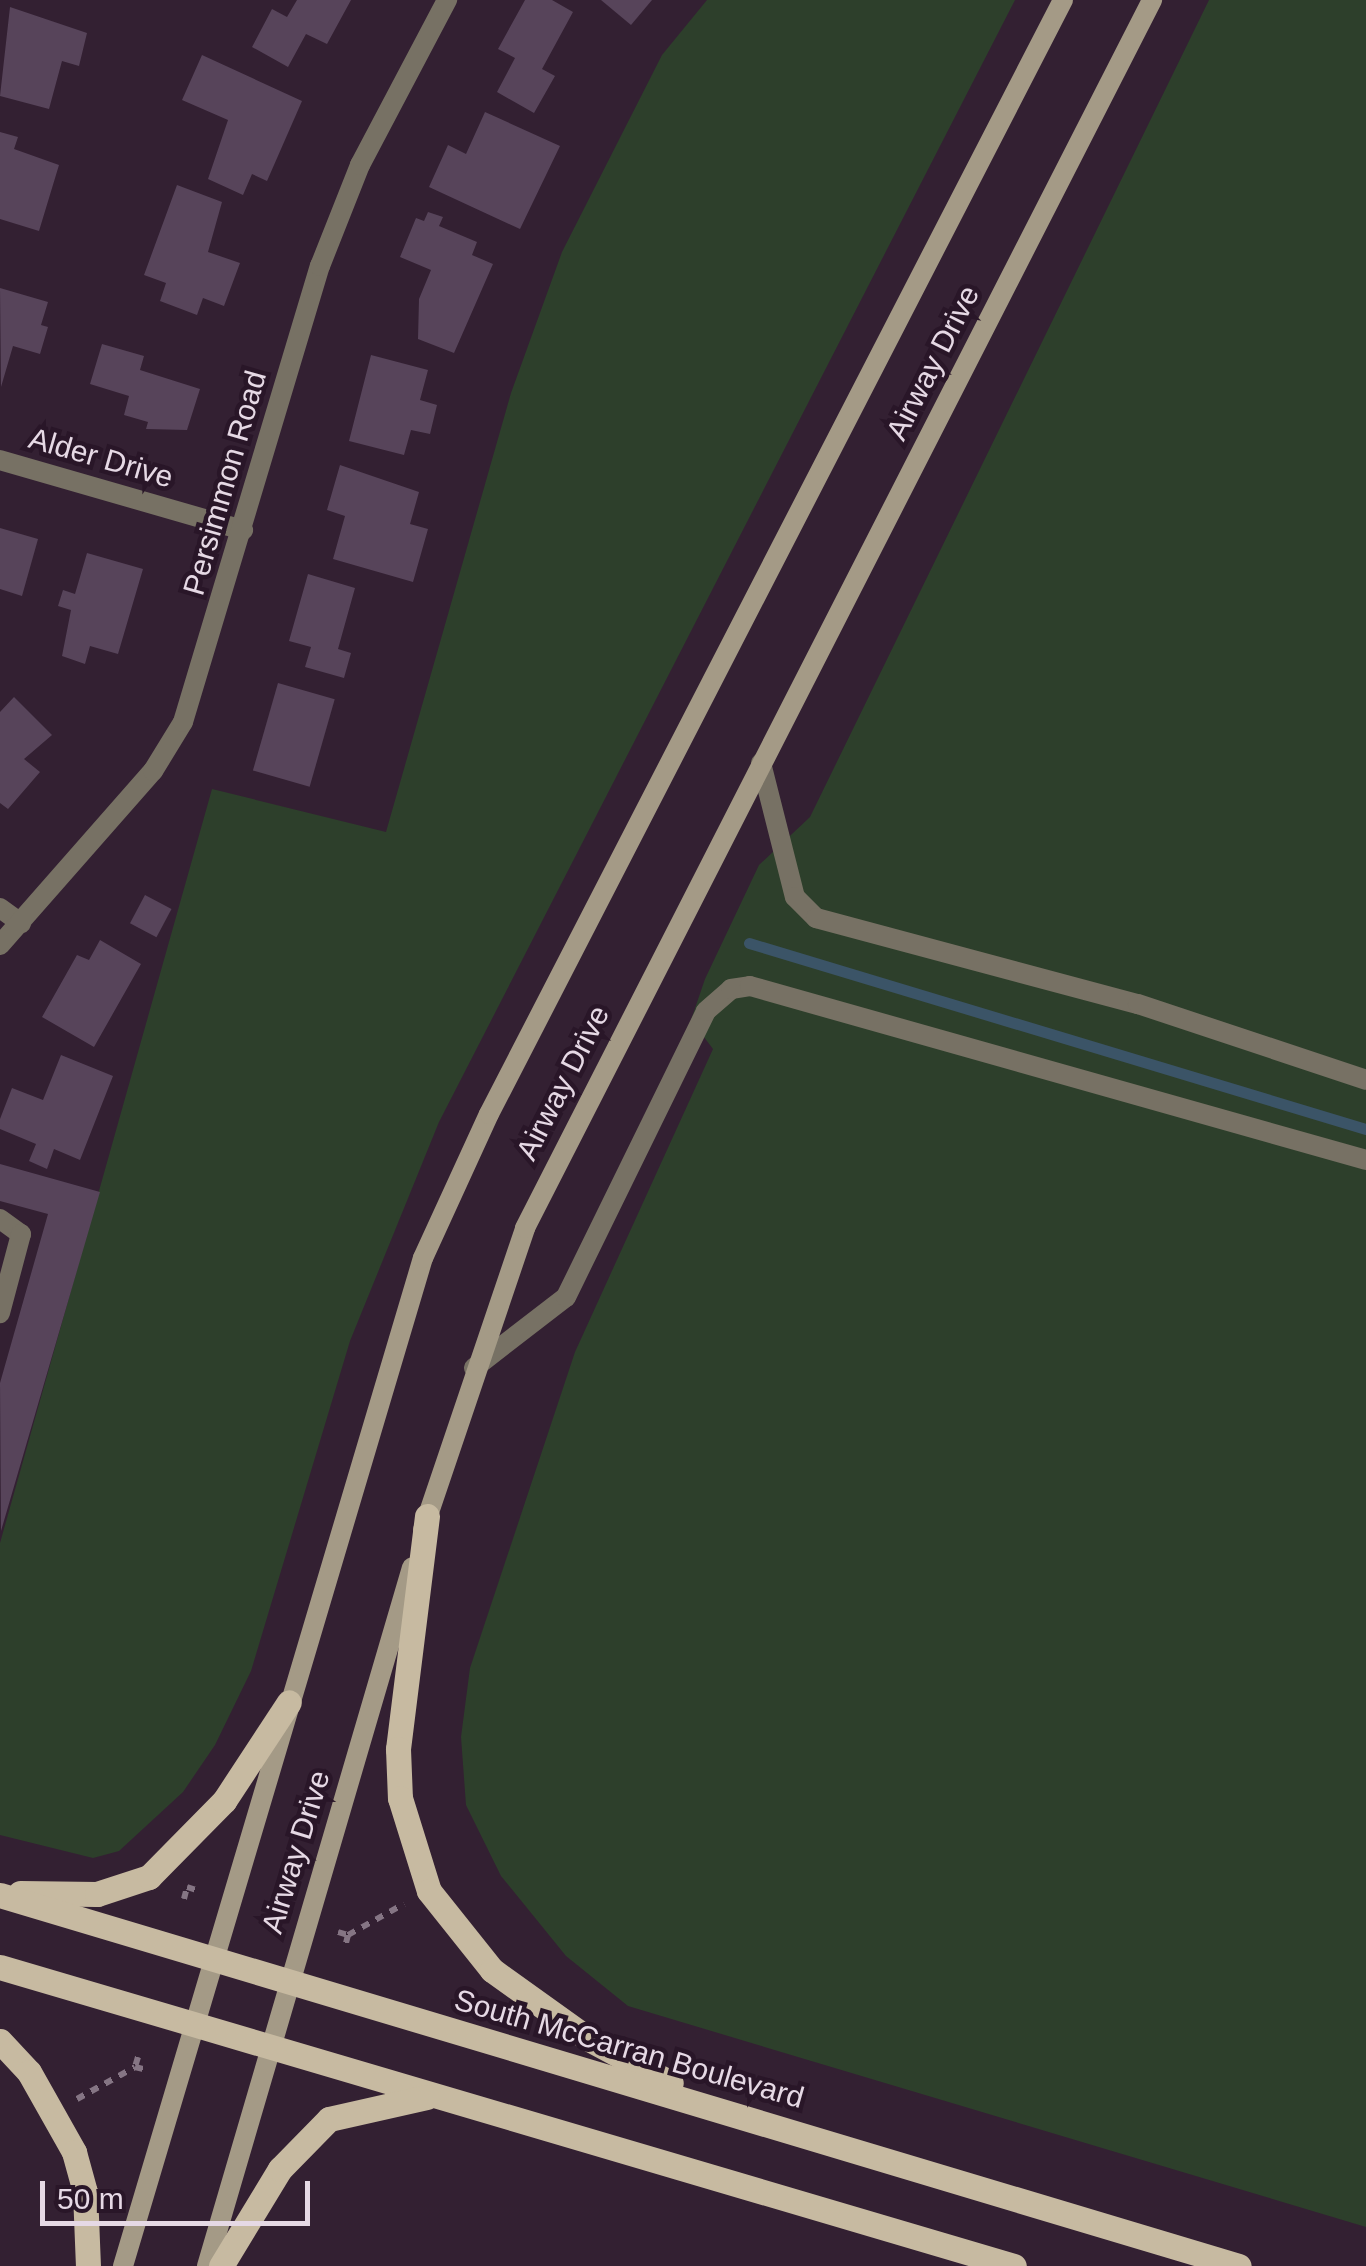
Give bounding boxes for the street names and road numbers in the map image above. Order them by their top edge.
street label: Airway Drive [879,280,987,446]
street label: Persimmon Road [176,367,274,599]
street label: Alder Drive [25,420,177,496]
street label: Airway Drive [509,1000,617,1166]
street label: Airway Drive [254,1766,338,1938]
street label: South McCarran Boulevard [450,1982,808,2116]

